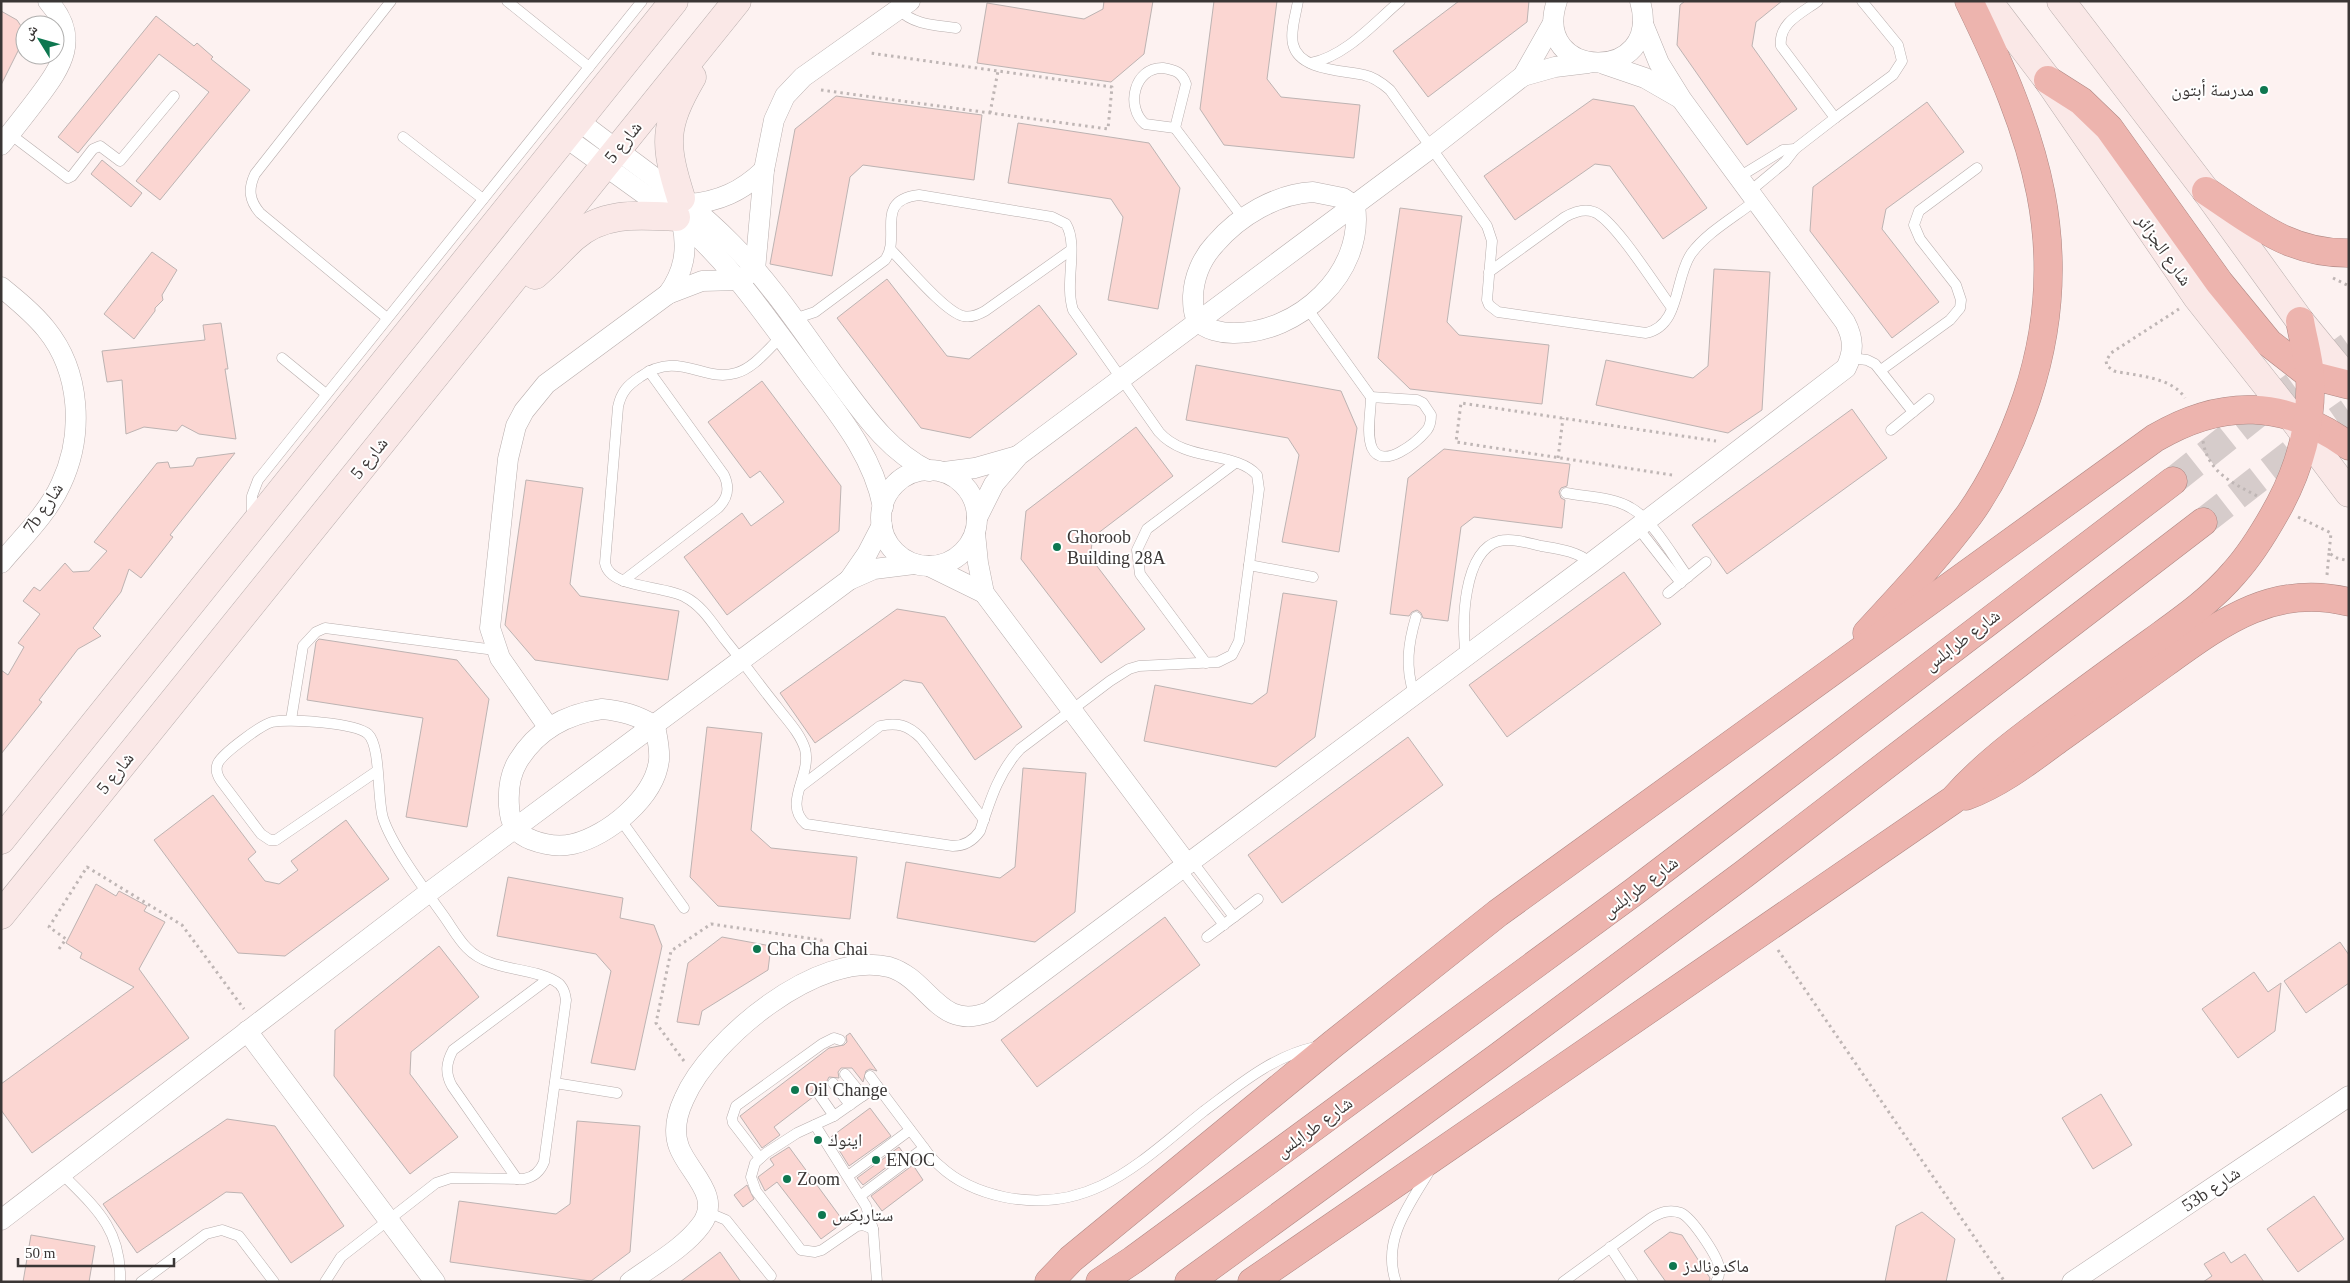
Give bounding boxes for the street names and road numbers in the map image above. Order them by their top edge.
street label: شارع 5 [600,117,647,167]
street label: شارع الجزائر [2131,210,2196,290]
street label: شارع 5 [346,433,393,483]
street label: 7b شارع [19,479,68,538]
street label: شارع طرابلس [1920,605,2004,676]
street label: شارع 5 [92,748,139,798]
street label: شارع طرابلس [1598,852,1682,923]
street label: شارع طرابلس [1272,1093,1357,1162]
street label: 53b شارع [2178,1162,2244,1216]

